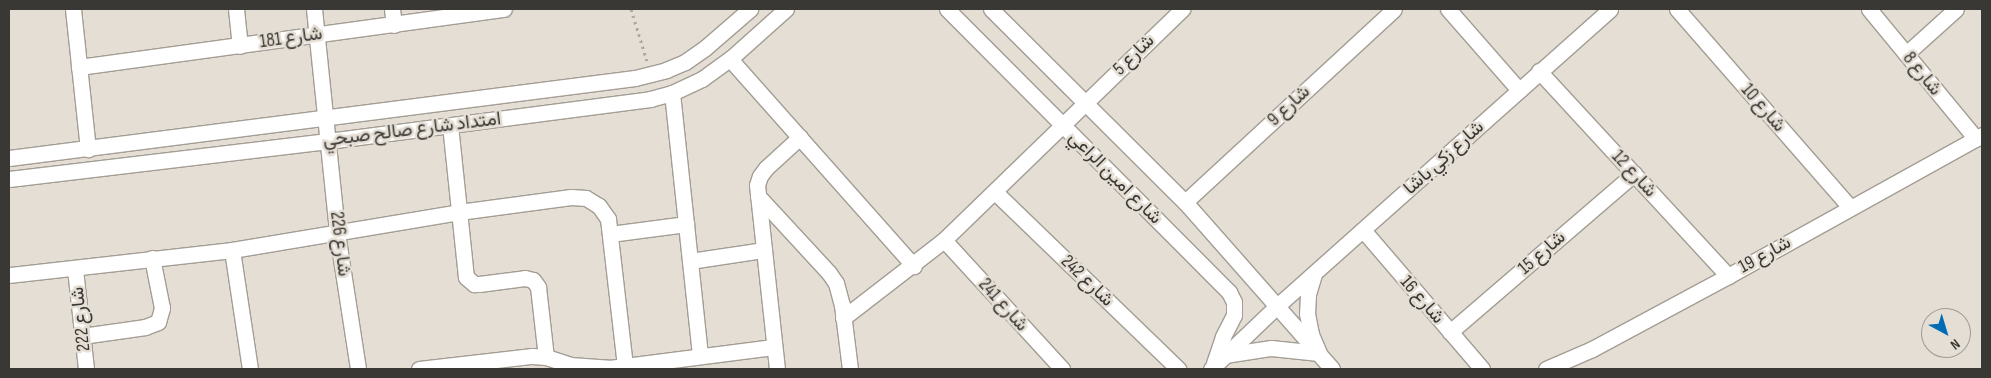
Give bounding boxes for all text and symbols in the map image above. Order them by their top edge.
street label: شارع 181 [258,22,324,54]
street label: شارع 5 [1109,30,1159,80]
street label: شارع 8 [1898,48,1946,100]
street label: شارع 10 [1736,79,1790,137]
street label: شارع 9 [1263,81,1315,131]
street label: امتداد شارع صالح صبحي [322,108,502,152]
street label: شارع زكي باشا [1399,116,1489,200]
street label: شارع امين الراعي [1064,127,1166,229]
street label: شارع 12 [1607,146,1661,202]
street label: شارع 226 [325,210,355,278]
street label: شارع 15 [1514,226,1570,280]
street label: شارع 19 [1735,231,1795,279]
street label: شارع 242 [1056,250,1118,312]
street label: شارع 16 [1395,271,1449,329]
street label: شارع 241 [973,274,1033,336]
street label: شارع 222 [66,286,96,352]
north arrow [1921,308,1971,358]
text: N [1947,335,1963,353]

